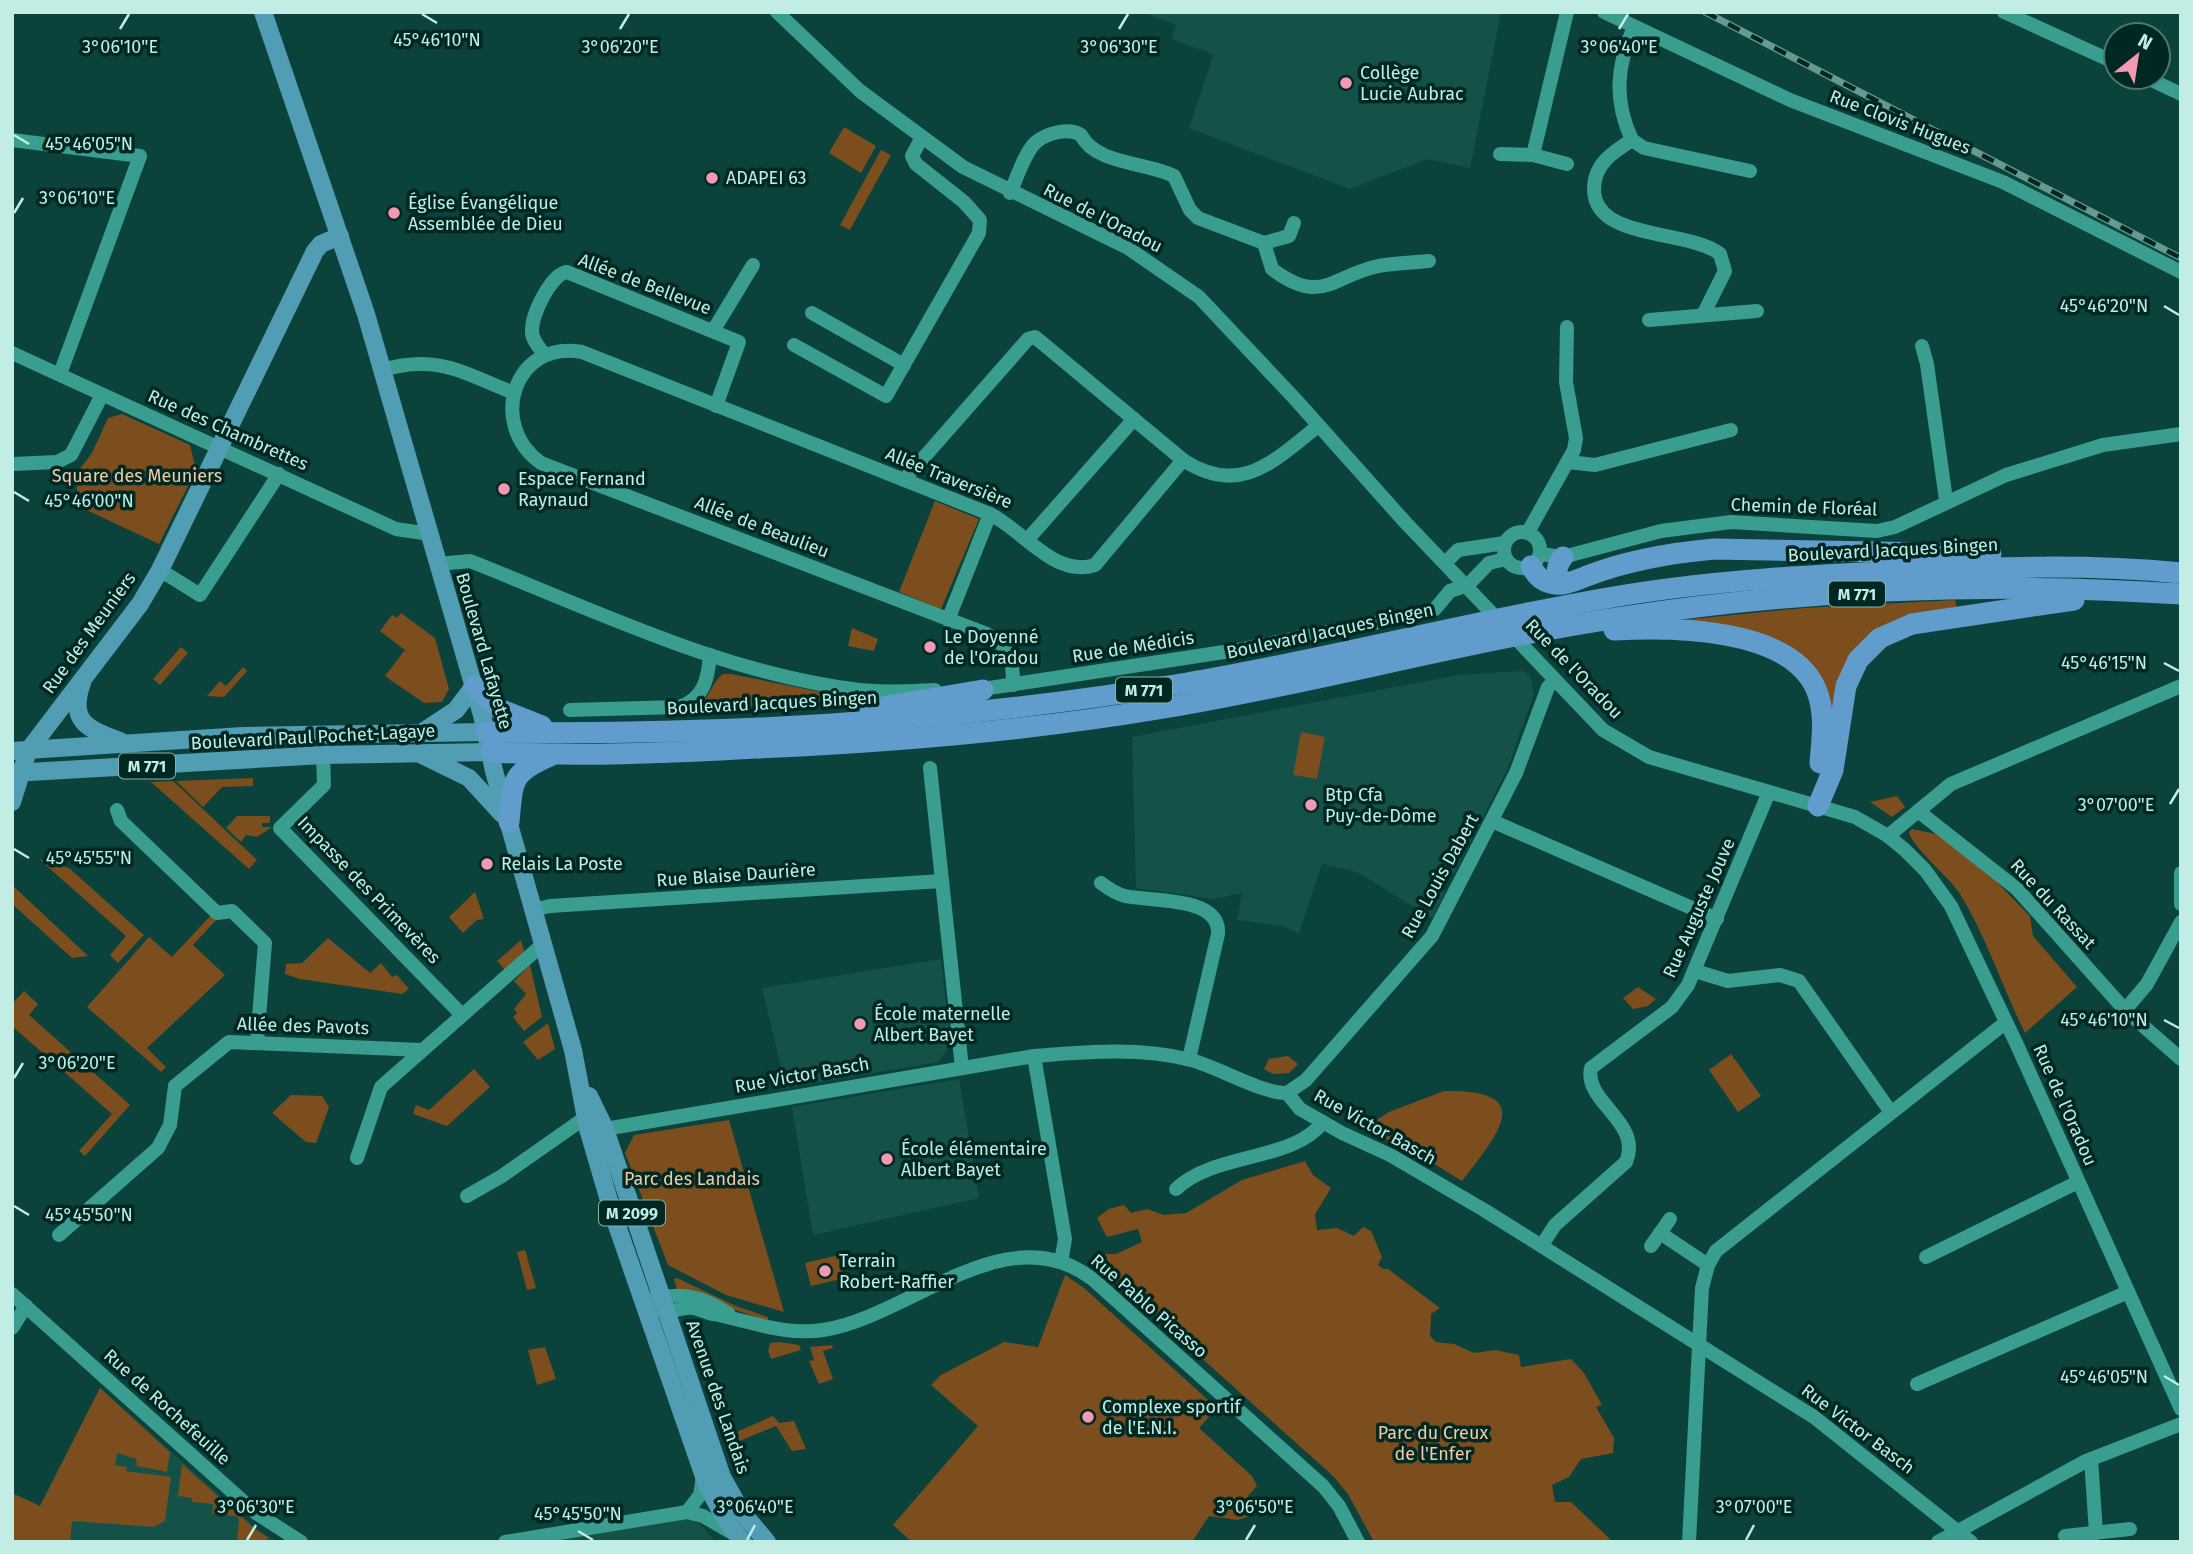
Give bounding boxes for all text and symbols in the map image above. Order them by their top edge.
north arrow [2102,21,2172,91]
text: 45°46'10"N [393,29,481,51]
text: N [2134,29,2156,55]
text: 3°06'10"E [82,36,158,58]
text: 3°06'20"E [581,36,659,58]
text: 3°06'30"E [1080,36,1158,58]
text: 3°06'40"E [1580,36,1658,58]
place label: Collège Lucie Aubrac [1360,62,1464,105]
marker: Collège Lucie Aubrac [1338,75,1354,91]
street label: Rue Clovis Hugues [1826,85,1974,159]
text: 45°46'05"N [45,133,133,155]
place label: ADAPEI 63 [726,167,807,189]
marker: ADAPEI 63 [704,170,720,186]
street label: Rue de l'Oradou [1040,179,1166,257]
text: 3°06'10"E [39,187,115,209]
place label: Église Évangélique Assemblée de Dieu [408,191,563,235]
marker: Église Évangélique Assemblée de Dieu [386,205,402,221]
street label: Allée de Bellevue [575,249,715,319]
text: 45°46'20"N [2060,295,2148,317]
street label: Rue des Chambrettes [144,385,312,475]
street label: Allée Traversière [882,443,1016,513]
park label: Square des Meuniers [52,465,222,487]
place label: Espace Fernand Raynaud [518,468,646,511]
marker: Espace Fernand Raynaud [496,481,512,497]
text: 45°46'00"N [44,490,134,512]
street label: Allée de Beaulieu [692,491,832,563]
street label: Chemin de Floréal [1730,493,1878,521]
street label: Boulevard Jacques Bingen [1787,533,1999,567]
street label: Rue des Meuniers [38,568,140,698]
street label: Boulevard Lafayette [451,570,517,732]
road number: M 771 [1829,582,1885,607]
street label: Boulevard Jacques Bingen [1225,598,1435,664]
street label: Rue de l'Oradou [1521,614,1627,724]
place label: Le Doyenné de l'Oradou [944,626,1039,669]
street label: Rue de Médicis [1071,627,1195,667]
marker: Le Doyenné de l'Oradou [922,639,938,655]
text: 45°46'15"N [2061,652,2147,674]
road number: M 771 [1116,678,1172,702]
street label: Boulevard Jacques Bingen [666,686,878,720]
street label: Boulevard Paul Pochet-Lagaye [190,720,436,754]
road number: M 771 [119,754,175,778]
place label: Btp Cfa Puy-de-Dôme [1325,784,1437,827]
text: 3°07'00"E [2078,794,2154,816]
marker: Btp Cfa Puy-de-Dôme [1303,797,1319,813]
street label: Rue Louis Dabert [1397,810,1484,942]
street label: Impasse des Primevères [293,812,445,968]
street label: Rue Auguste Jouve [1658,835,1740,981]
text: 45°45'55"N [46,847,132,869]
place label: Relais La Poste [501,853,623,875]
street label: Rue du Rassat [2006,854,2101,954]
marker: Relais La Poste [479,856,495,872]
street label: Rue Blaise Daurière [656,858,816,892]
place label: École maternelle Albert Bayet [874,1002,1011,1046]
text: 45°46'10"N [2060,1009,2148,1031]
street label: Allée des Pavots [237,1013,369,1039]
marker: École maternelle Albert Bayet [852,1016,868,1032]
street label: Rue de l'Oradou [2028,1041,2102,1169]
text: 3°06'20"E [38,1052,116,1074]
street label: Rue Victor Basch [733,1052,871,1098]
street label: Rue Victor Basch [1310,1084,1440,1170]
place label: École élémentaire Albert Bayet [901,1137,1047,1181]
marker: École élémentaire Albert Bayet [879,1151,895,1167]
park label: Parc des Landais [624,1168,760,1190]
road number: M 2099 [599,1200,665,1226]
text: 45°45'50"N [45,1204,133,1226]
street label: Rue Pablo Picasso [1086,1249,1212,1363]
place label: Terrain Robert-Raffier [839,1250,954,1293]
marker: Terrain Robert-Raffier [817,1263,833,1279]
street label: Avenue des Landais [681,1317,755,1477]
street label: Rue de Rochefeuille [99,1344,235,1470]
text: 45°46'05"N [2060,1366,2148,1388]
street label: Rue Victor Basch [1797,1379,1919,1479]
place label: Complexe sportif de l'E.N.I. [1102,1396,1242,1439]
marker: Complexe sportif de l'E.N.I. [1080,1409,1096,1425]
park label: Parc du Creux de l'Enfer [1378,1422,1488,1465]
text: 3°06'30"E [217,1496,295,1518]
text: 3°06'40"E [716,1496,794,1518]
text: 3°06'50"E [1216,1496,1294,1518]
text: 3°07'00"E [1716,1496,1792,1518]
text: 45°45'50"N [534,1503,622,1525]

